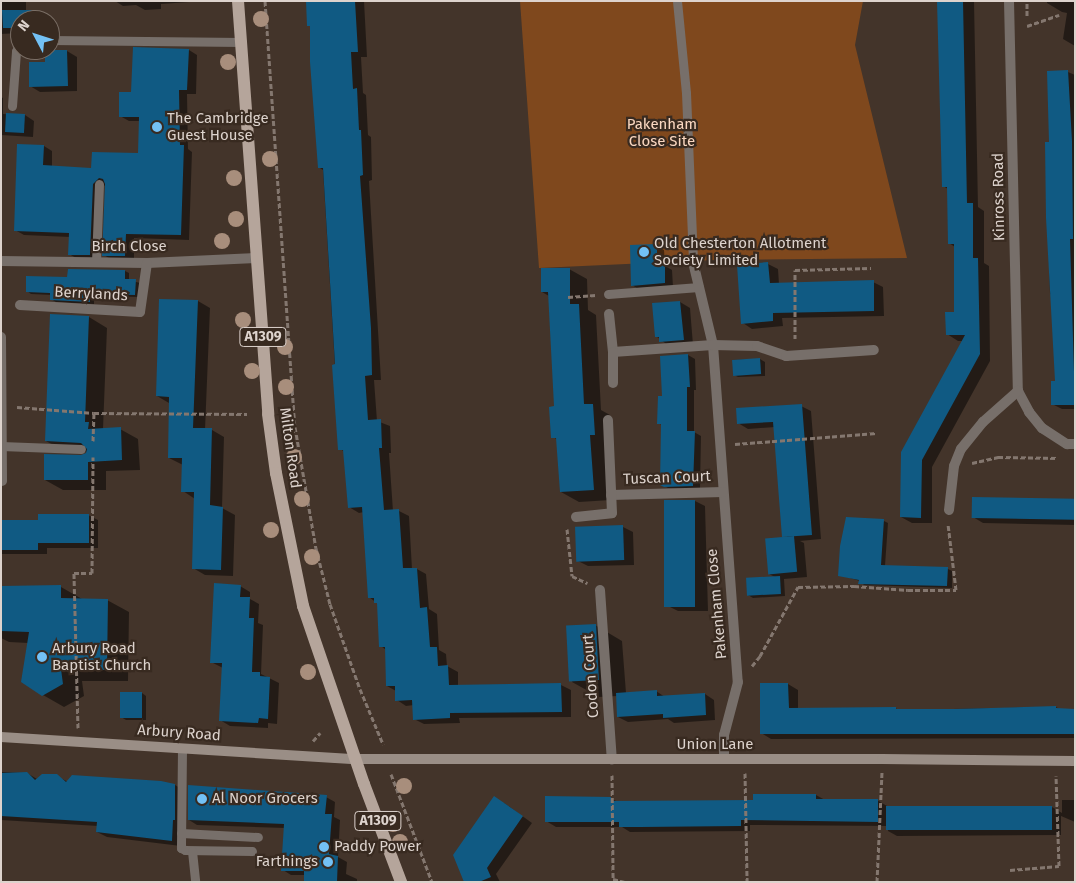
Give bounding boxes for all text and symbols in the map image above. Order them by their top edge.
north arrow [10,10,60,60]
text: N [14,17,33,35]
place label: The Cambridge Guest House [167,109,269,144]
park label: Pakenham Close Site [627,115,697,150]
marker: The Cambridge Guest House [151,121,163,133]
street label: Kinross Road [989,153,1009,241]
place label: Old Chesterton Allotment Society Limited [654,234,826,269]
street label: Birch Close [91,238,167,256]
marker: Old Chesterton Allotment Society Limited [638,246,650,258]
street label: Berrylands [54,283,128,305]
road number: A1309 [239,326,287,348]
street label: Milton Road [275,406,305,490]
street label: Tuscan Court [623,467,711,489]
street label: Pakenham Close [703,548,731,660]
street label: Codon Court [579,633,603,719]
place label: Arbury Road Baptist Church [52,639,151,674]
marker: Arbury Road Baptist Church [36,651,48,663]
street label: Arbury Road [137,721,221,745]
street label: Union Lane [677,736,753,754]
place label: Al Noor Grocers [212,790,318,808]
marker: Al Noor Grocers [196,793,208,805]
road number: A1309 [354,809,402,832]
place label: Paddy Power [334,838,421,856]
marker: Paddy Power [318,841,330,853]
place label: Farthings [256,853,318,871]
marker: Farthings [322,856,334,868]

